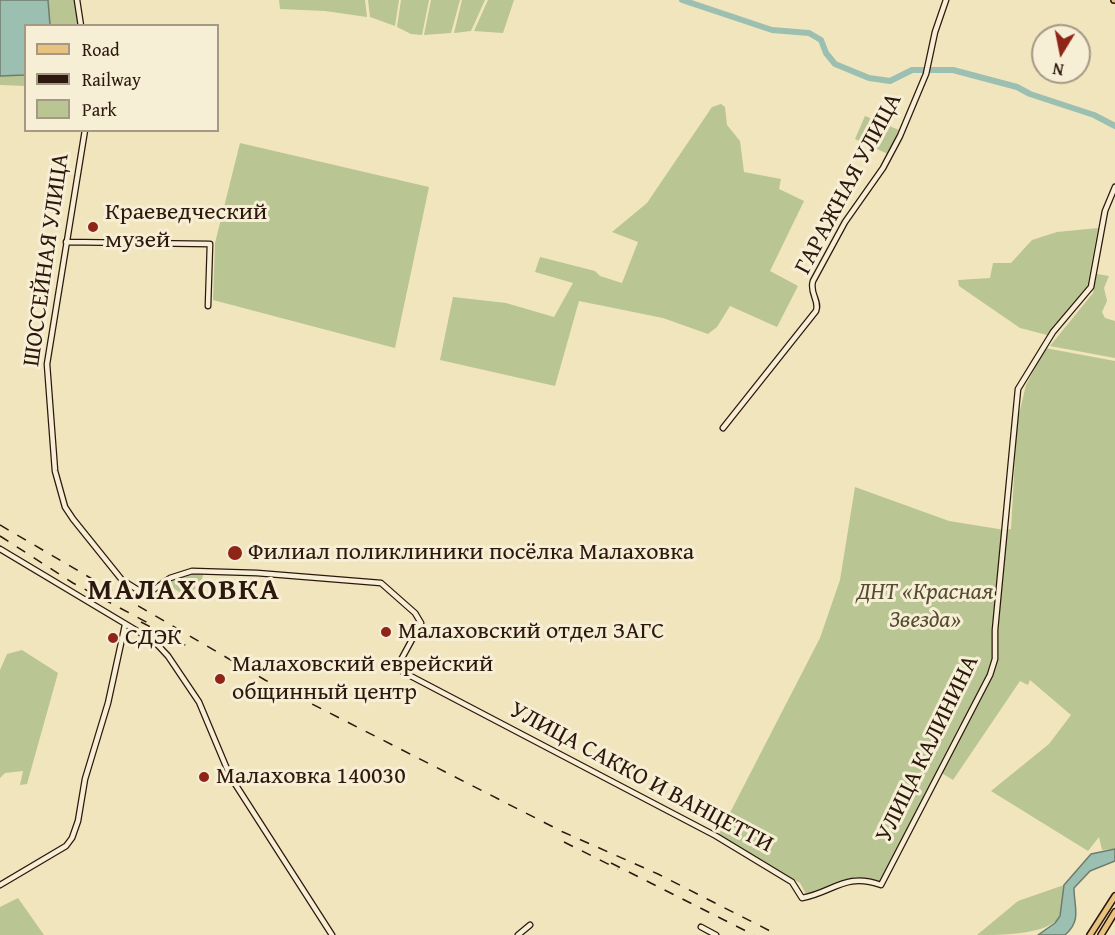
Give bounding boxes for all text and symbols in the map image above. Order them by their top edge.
legend [24,24,219,132]
north arrow [1031,24,1091,84]
text: Road [82,36,120,63]
text: N [1051,57,1066,83]
text: Railway [82,66,141,93]
street label: ГАРАЖНАЯ УЛИЦА [789,89,909,279]
text: Park [82,96,117,123]
street label: ШОССЕЙНАЯ УЛИЦА [18,152,76,368]
place label: Краеведческий музей [105,199,267,255]
marker: Краеведческий музей [86,220,100,234]
place label: Филиал поликлиники посёлка Малаховка [248,539,694,567]
marker: Филиал поликлиники посёлка Малаховка [226,544,244,562]
district label: МАЛАХОВКА [88,573,280,609]
park label: ДНТ «Красная Звезда» [857,579,993,635]
place label: Малаховский отдел ЗАГС [398,618,664,646]
place label: СДЭК [125,624,182,652]
marker: Малаховский отдел ЗАГС [379,625,393,639]
marker: СДЭК [106,631,120,645]
place label: Малаховский еврейский общинный центр [232,651,493,707]
street label: УЛИЦА КАЛИНИНА [870,651,986,847]
marker: Малаховский еврейский общинный центр [213,672,227,686]
street label: УЛИЦА САККО И ВАНЦЕТТИ [504,696,778,860]
place label: Малаховка 140030 [216,763,406,791]
marker: Малаховка 140030 [197,770,211,784]

